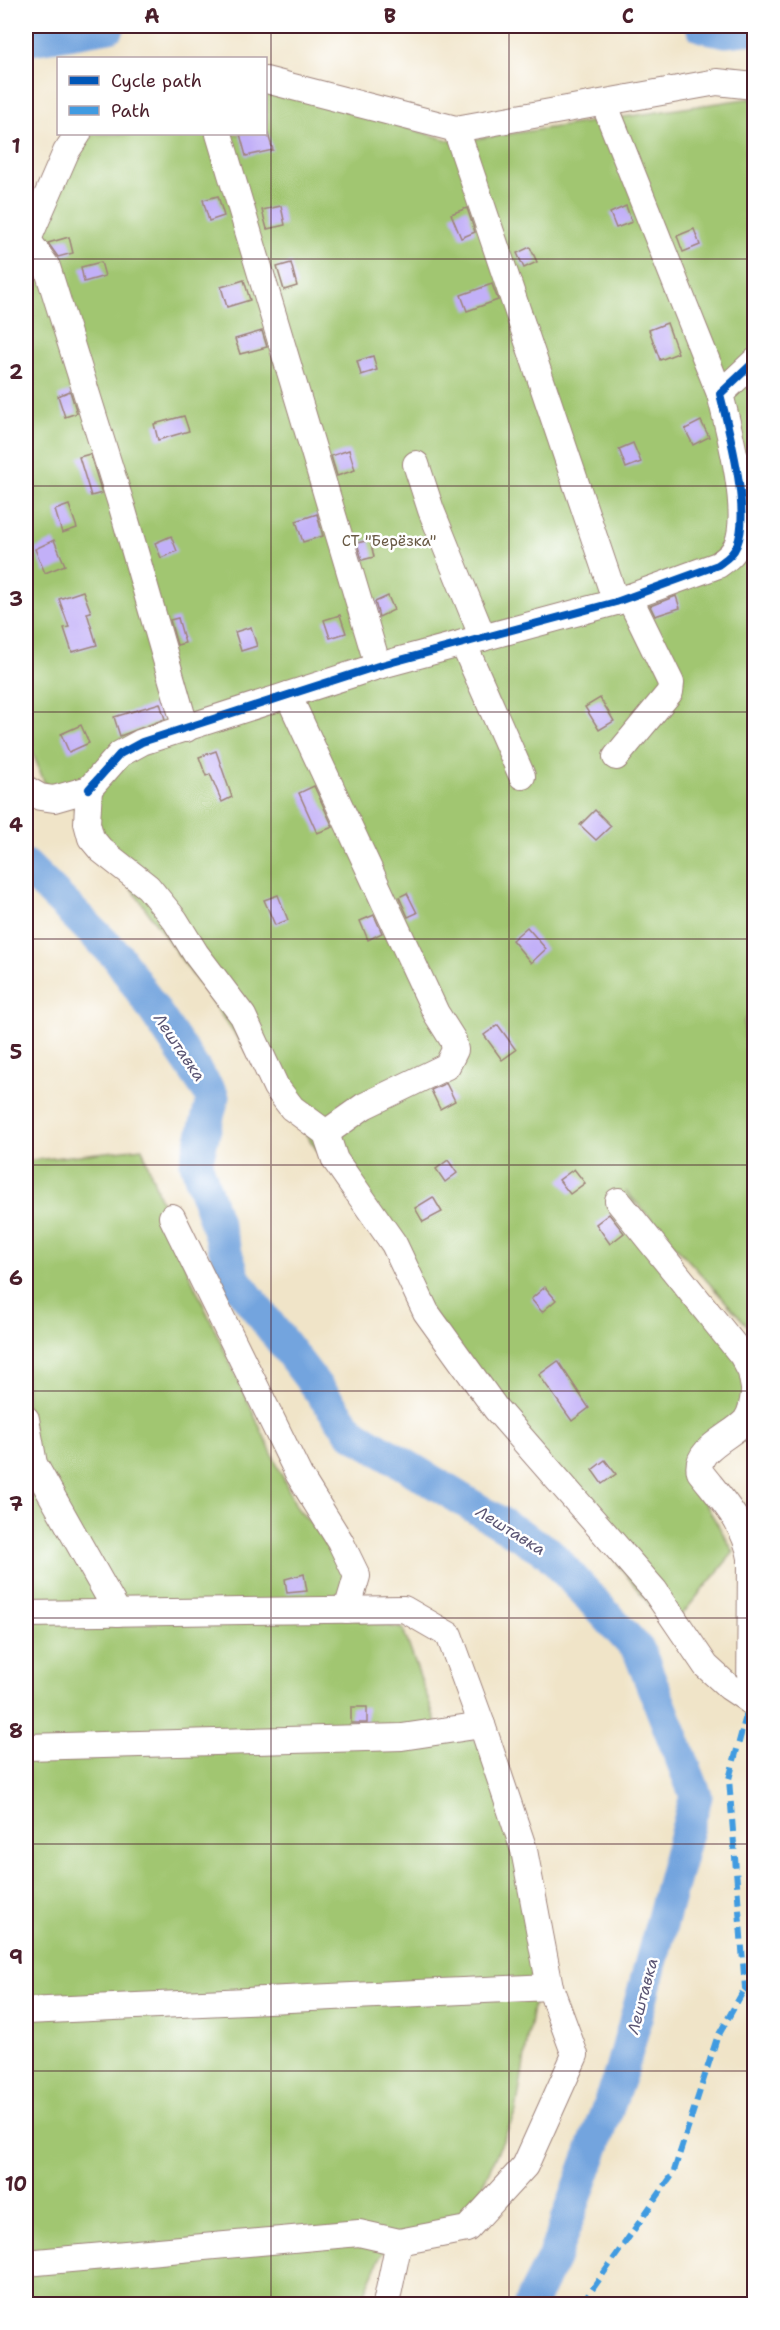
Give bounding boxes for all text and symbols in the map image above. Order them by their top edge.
text: A [144,3,160,29]
text: B [384,3,396,29]
text: C [622,3,634,29]
legend [57,57,267,135]
text: Cycle path [111,69,202,93]
text: Path [111,99,150,123]
text: 1 [11,133,21,159]
text: 2 [9,359,23,385]
park label: СТ "Берёзка" [342,531,436,551]
text: 3 [9,586,23,612]
text: 4 [9,812,23,838]
water label: Лештавка [149,1008,210,1085]
text: 5 [10,1039,22,1065]
text: 6 [9,1265,23,1291]
text: 7 [9,1491,23,1517]
water label: Лештавка [471,1500,549,1560]
text: 8 [9,1718,23,1744]
text: 9 [9,1944,23,1970]
water label: Лештавка [622,1956,663,2037]
text: 10 [5,2171,27,2197]

